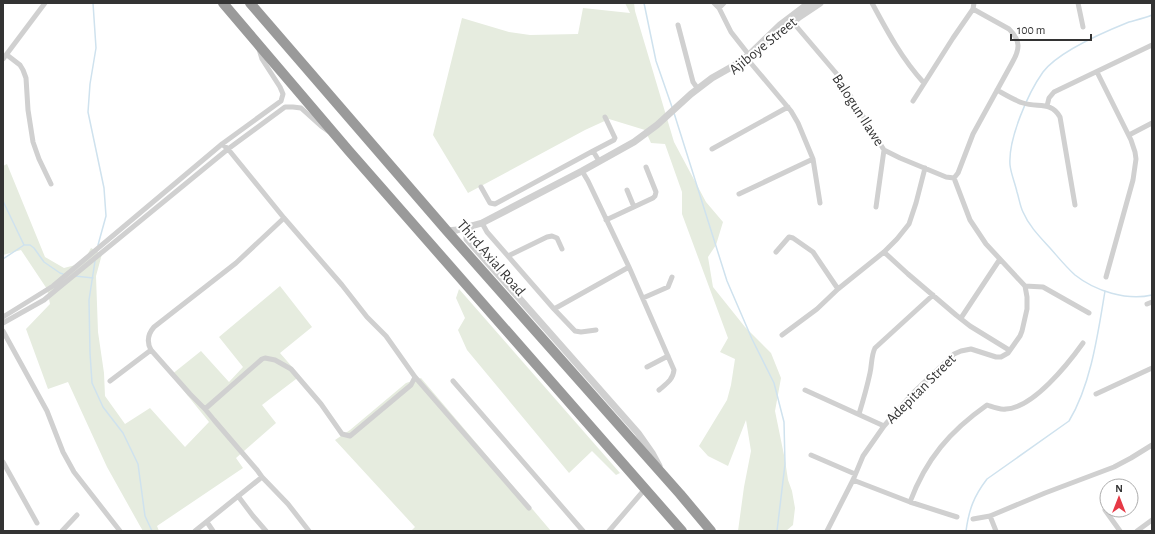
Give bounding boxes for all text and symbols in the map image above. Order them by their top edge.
street label: Ajiboye Street [726,14,800,78]
scale bar [1011,16,1091,42]
text: 100 m [1017,24,1045,36]
street label: Balogun Ilawe [829,71,887,149]
street label: Third Axial Road [454,217,528,299]
street label: Adepitan Street [883,351,959,427]
north arrow [1099,478,1139,518]
text: N [1115,483,1123,494]

